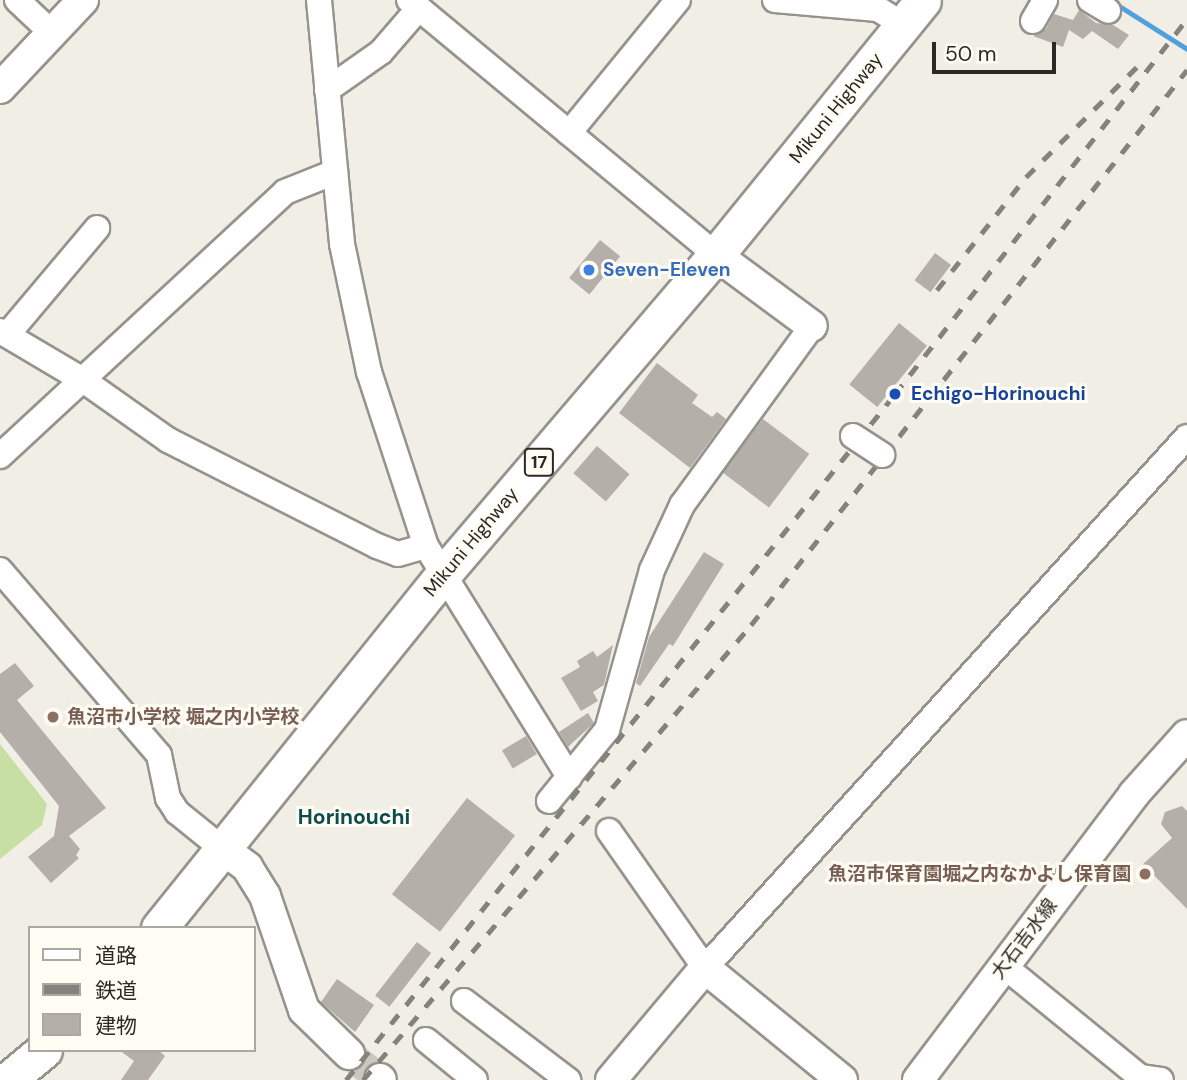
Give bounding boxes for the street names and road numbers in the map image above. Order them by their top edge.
street label: Mikuni Highway [785,48,887,168]
road number: 17 [523,448,555,476]
street label: Mikuni Highway [419,483,523,601]
street label: 大石吉水線 [986,894,1062,984]

